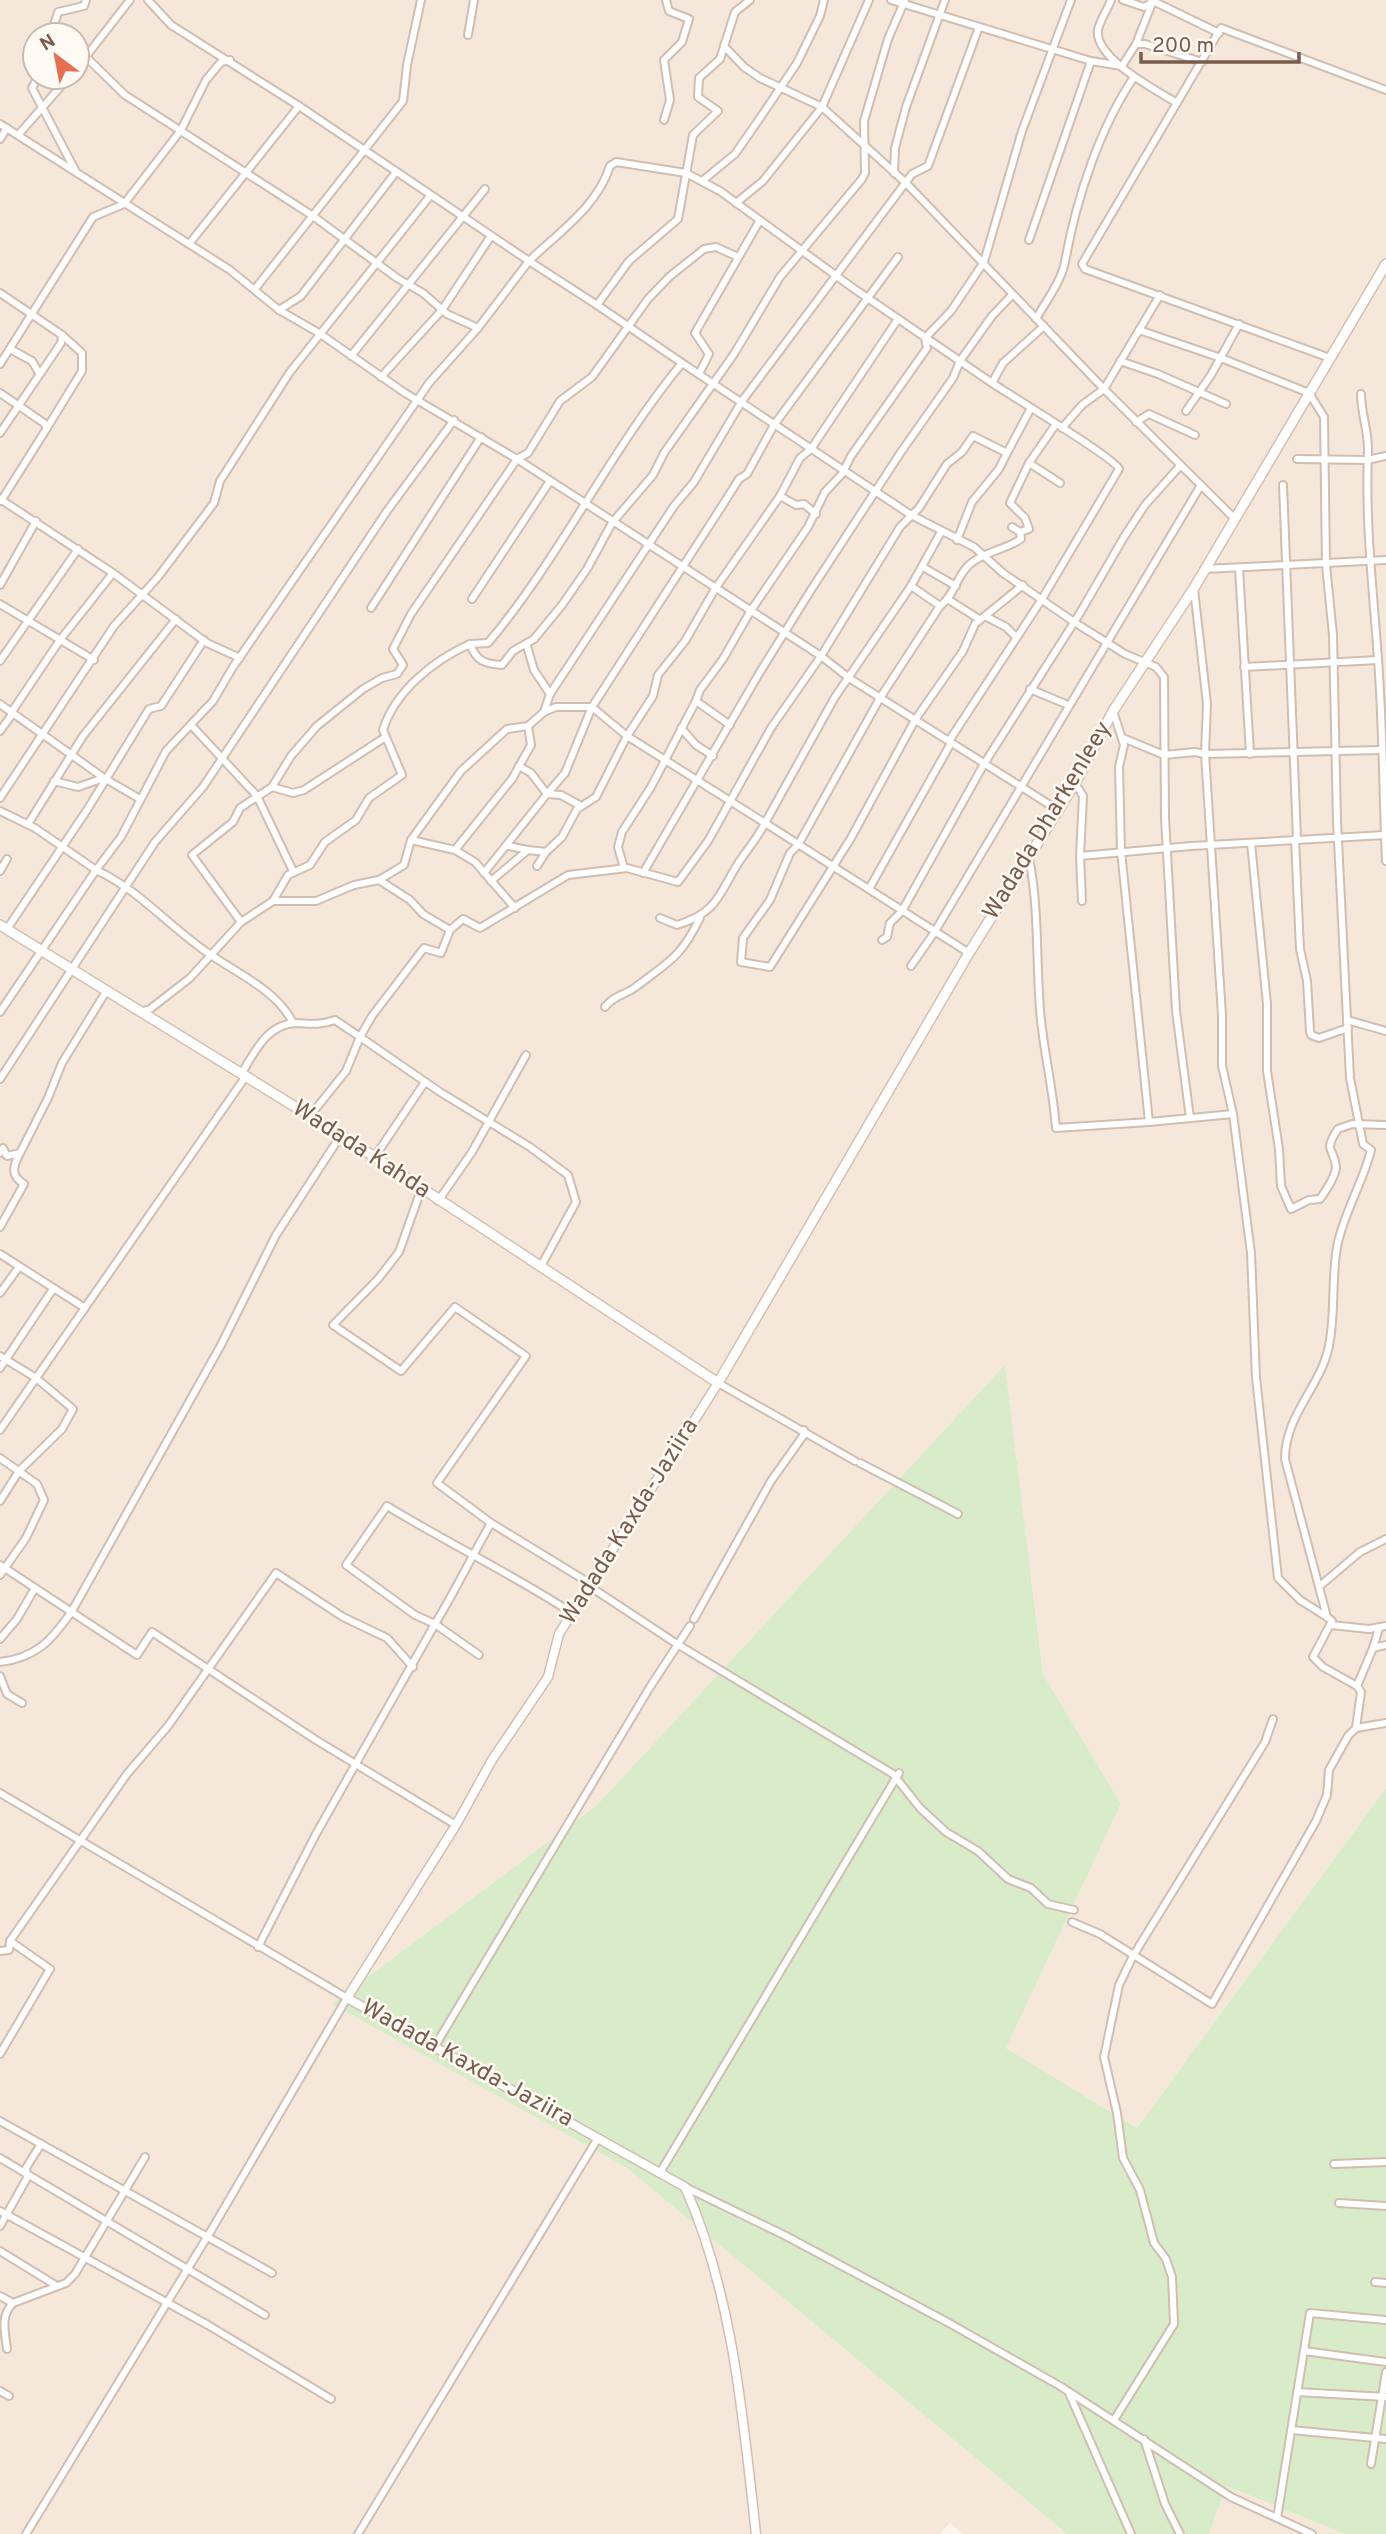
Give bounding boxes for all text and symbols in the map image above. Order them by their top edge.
north arrow [21,21,91,91]
scale bar [1141,21,1298,65]
text: N [36,29,60,57]
text: 200 m [1152,33,1214,60]
street label: Wadada Dharkenleey [977,716,1119,926]
street label: Wadada Kahda [286,1094,436,1206]
street label: Wadada Kaxda-Jaziira [554,1413,706,1631]
street label: Wadada Kaxda-Jaziira [356,1993,578,2135]

